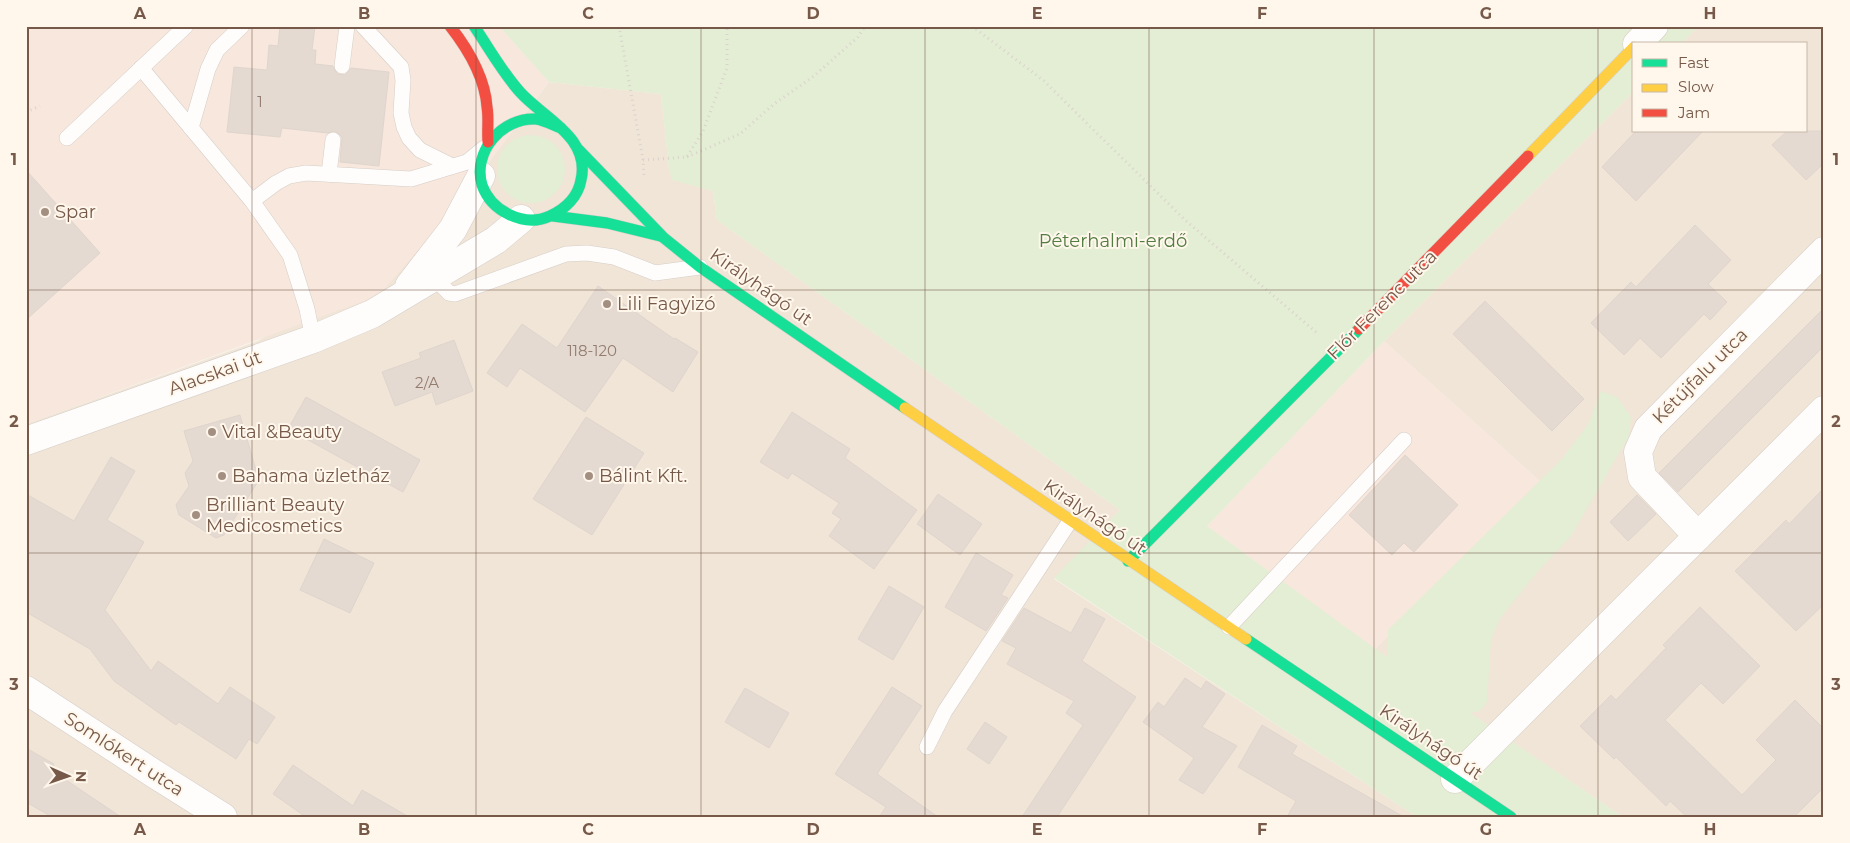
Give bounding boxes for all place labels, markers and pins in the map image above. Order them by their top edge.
place label: Spar [55,201,96,223]
marker: Spar [39,206,51,218]
place label: Lili Fagyizó [617,293,716,315]
marker: Lili Fagyizó [601,298,613,310]
place label: Vital &Beauty [222,421,342,443]
marker: Vital &Beauty [206,426,218,438]
place label: Bahama üzletház [232,465,390,487]
place label: Bálint Kft. [599,465,687,487]
marker: Bahama üzletház [216,470,228,482]
marker: Bálint Kft. [583,470,595,482]
place label: Brilliant Beauty Medicosmetics [206,494,344,537]
marker: Brilliant Beauty Medicosmetics [190,509,202,521]

